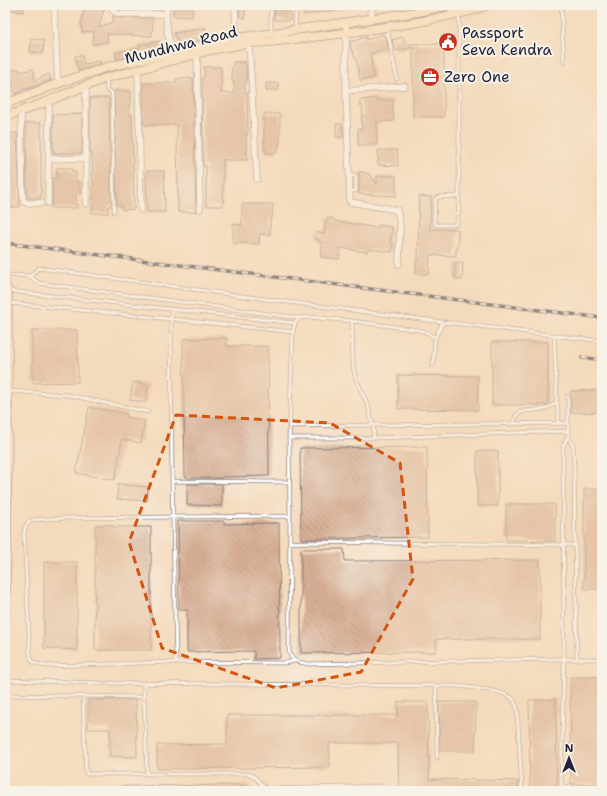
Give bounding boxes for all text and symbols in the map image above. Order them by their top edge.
street label: Mundhwa Road [123,21,240,69]
place label: Passport Seva Kendra [462,23,553,60]
public building icon: Passport Seva Kendra [437,31,459,53]
office icon: Zero One [419,66,441,88]
place label: Zero One [444,67,510,87]
north arrow [549,738,589,778]
text: N [565,741,574,756]

